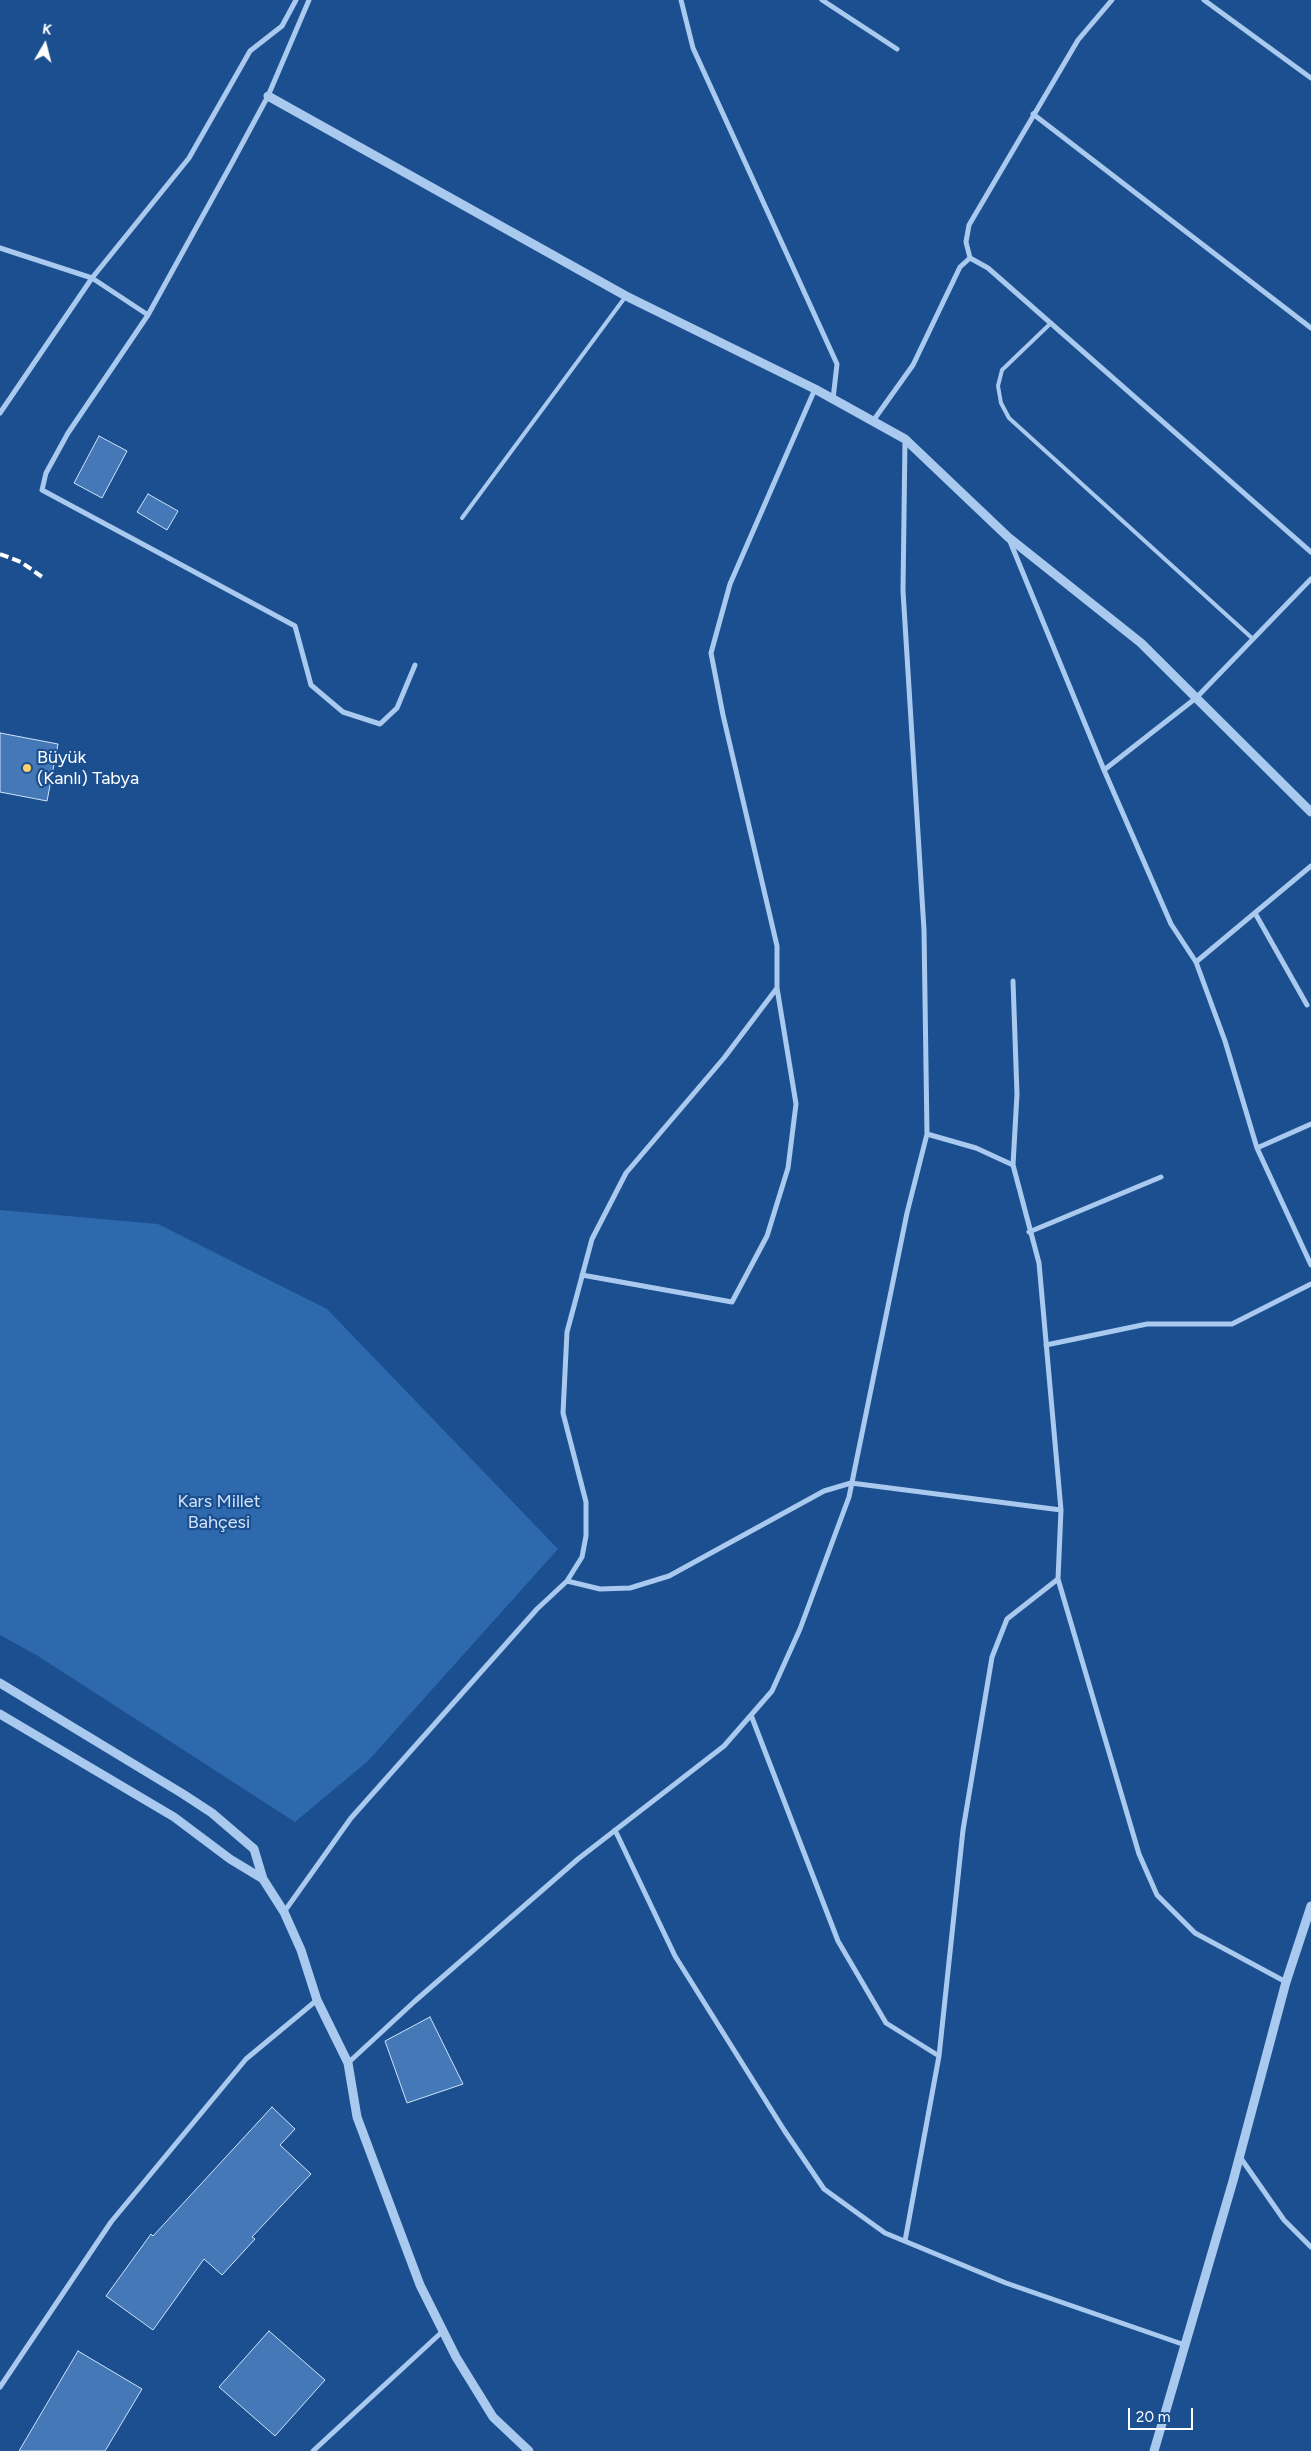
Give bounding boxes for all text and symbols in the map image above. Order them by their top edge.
north arrow [20,20,70,70]
text: K [41,21,53,39]
place label: Büyük (Kanlı) Tabya [37,747,139,790]
marker: Büyük (Kanlı) Tabya [21,762,33,774]
park label: Kars Millet Bahçesi [178,1491,260,1534]
scale bar [1131,2398,1196,2430]
text: 20 m [1136,2408,1170,2426]

